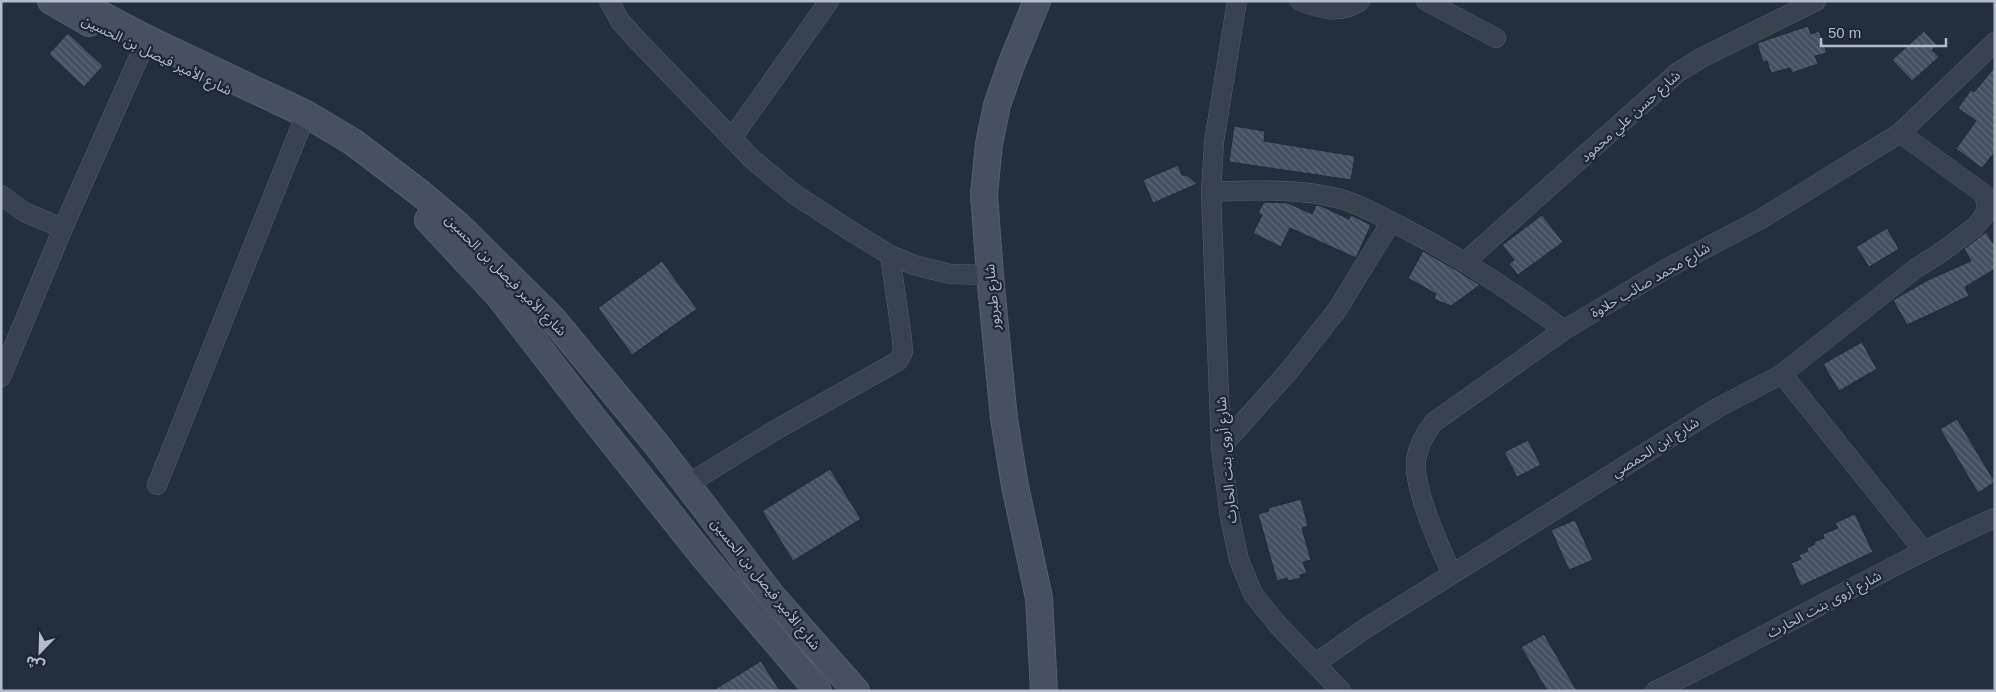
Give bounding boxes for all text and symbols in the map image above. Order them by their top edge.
street label: شارع الأمير فيصل بن الحسين [78,12,235,101]
scale bar [1821,15,1946,47]
text: 50 m [1828,24,1861,41]
street label: شارع حسن علي محمود [1577,67,1685,167]
street label: شارع الأمير فيصل بن الحسين [440,211,570,341]
street label: شارع محمد صائب حلاوة [1587,239,1714,323]
street label: شارع طبربور [981,263,1006,332]
street label: شارع أروى بنت الحارث [1212,396,1242,524]
street label: شارع ابن الحمصي [1608,414,1703,483]
street label: شارع الأمير فيصل بن الحسين [706,515,824,655]
street label: شارع أروى بنت الحارث [1764,566,1885,644]
north arrow [15,627,65,677]
text: ش [23,653,47,675]

